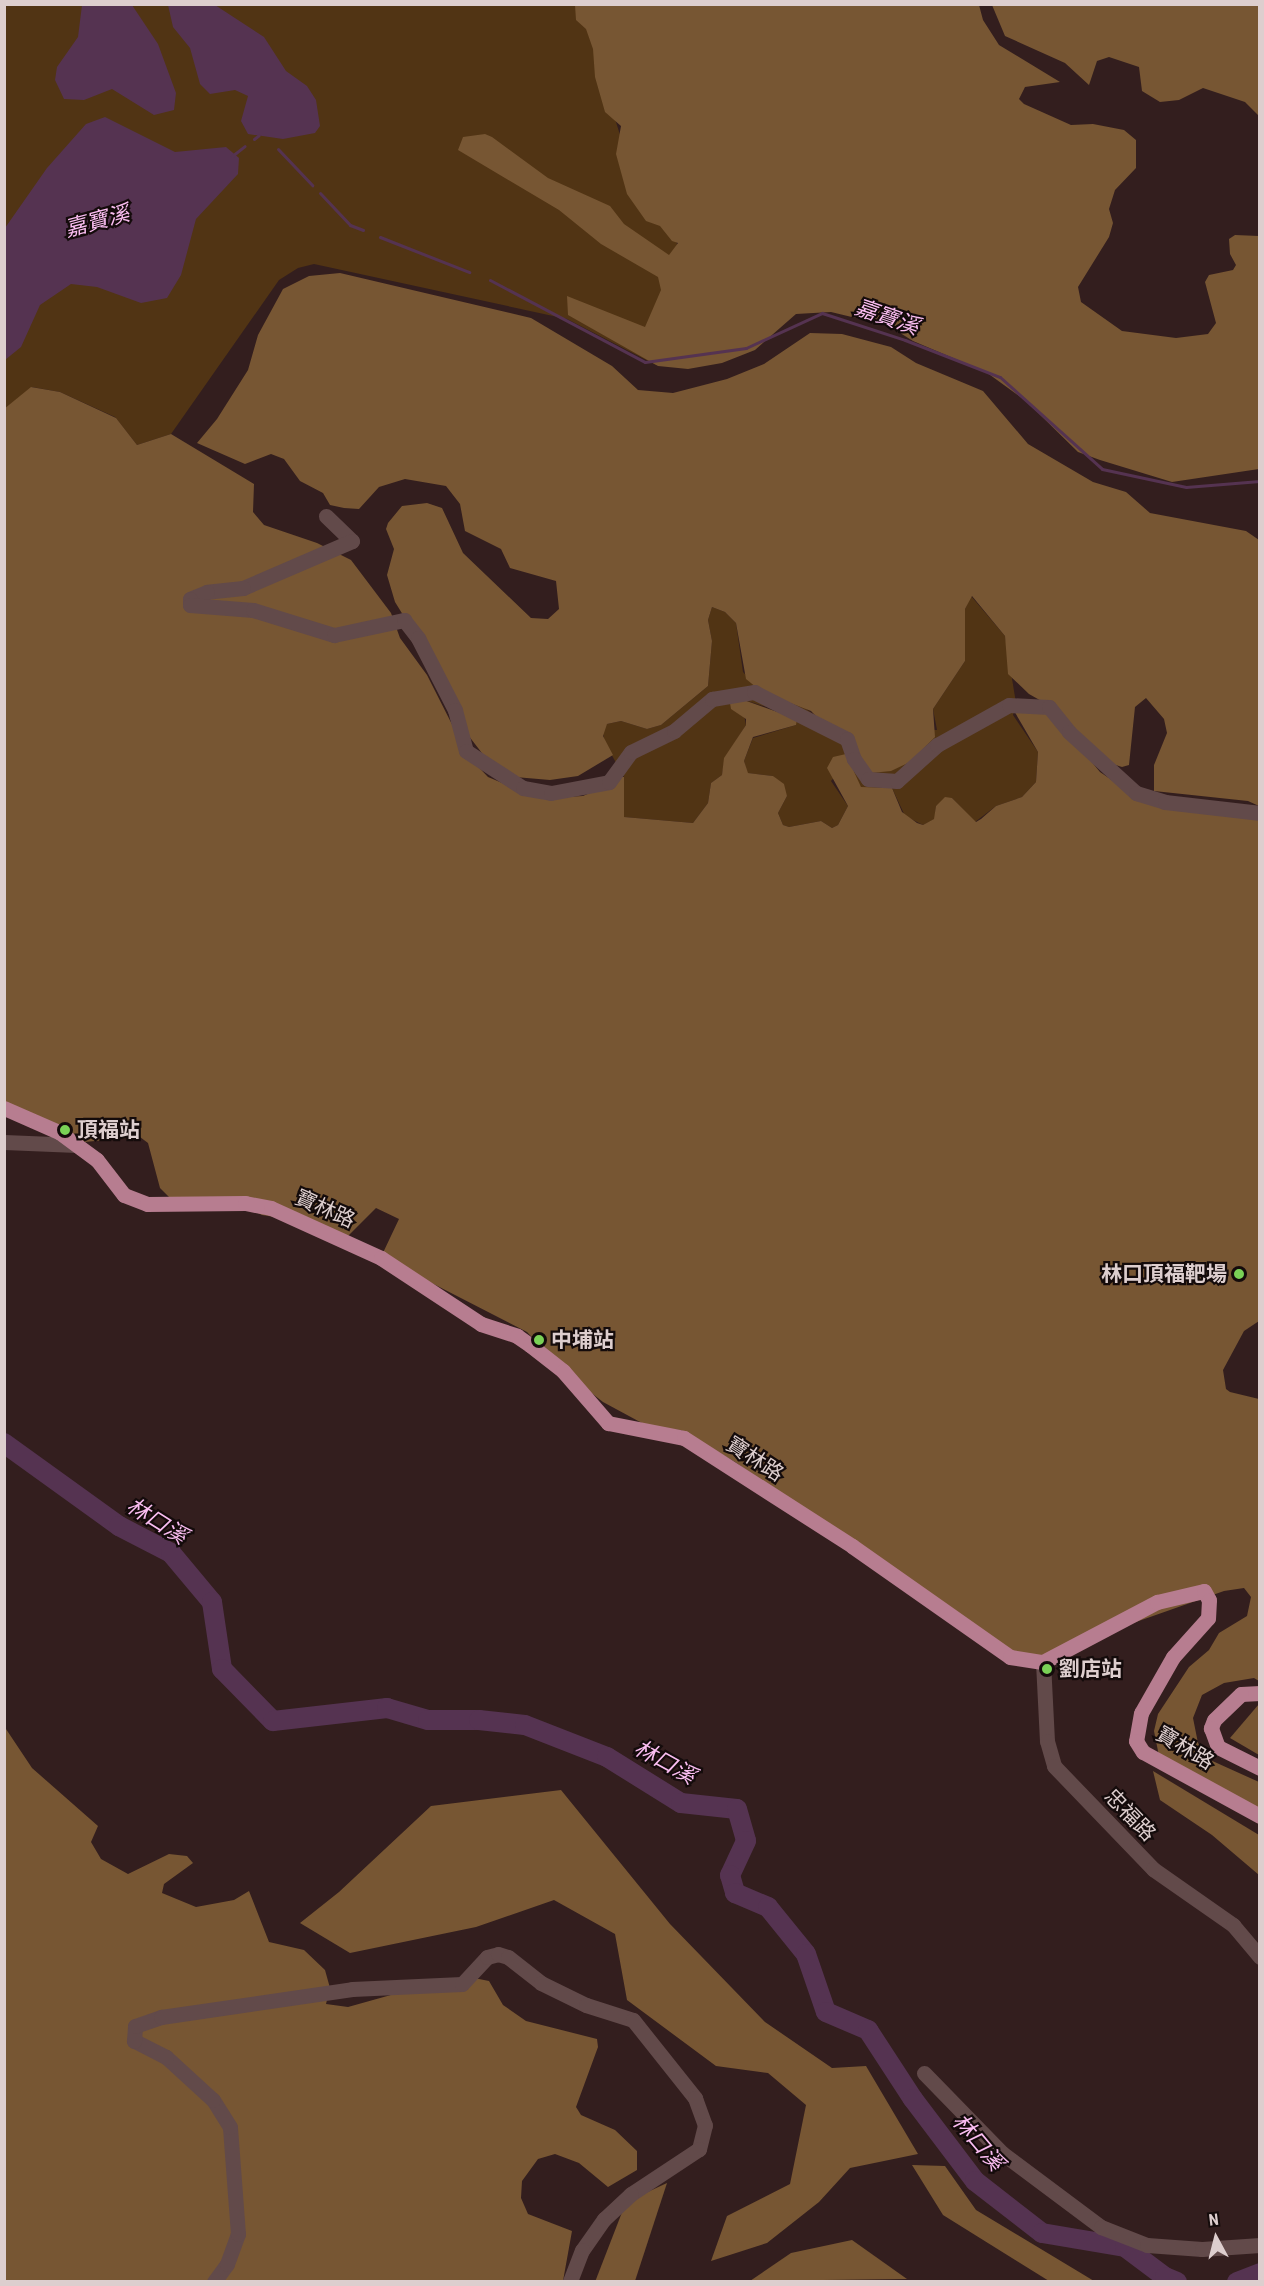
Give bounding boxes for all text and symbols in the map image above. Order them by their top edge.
water label: 嘉寶溪 [62,200,132,242]
water label: 嘉寶溪 [852,294,922,340]
place label: 頂福站 [77,1117,140,1143]
marker: 頂福站 [58,1123,72,1137]
street label: 寶林路 [291,1185,359,1233]
place label: 林口頂福靶場 [1101,1261,1227,1287]
marker: 林口頂福靶場 [1232,1267,1246,1281]
place label: 中埔站 [551,1327,614,1353]
marker: 中埔站 [532,1333,546,1347]
street label: 寶林路 [722,1431,788,1487]
water label: 林口溪 [122,1492,192,1550]
place label: 劉店站 [1059,1656,1122,1682]
marker: 劉店站 [1040,1662,1054,1676]
street label: 寶林路 [1152,1721,1218,1775]
water label: 林口溪 [630,1734,700,1790]
street label: 忠福路 [1099,1784,1161,1846]
water label: 林口溪 [947,2108,1009,2176]
north arrow [1186,2208,1246,2268]
text: N [1208,2210,1220,2230]

